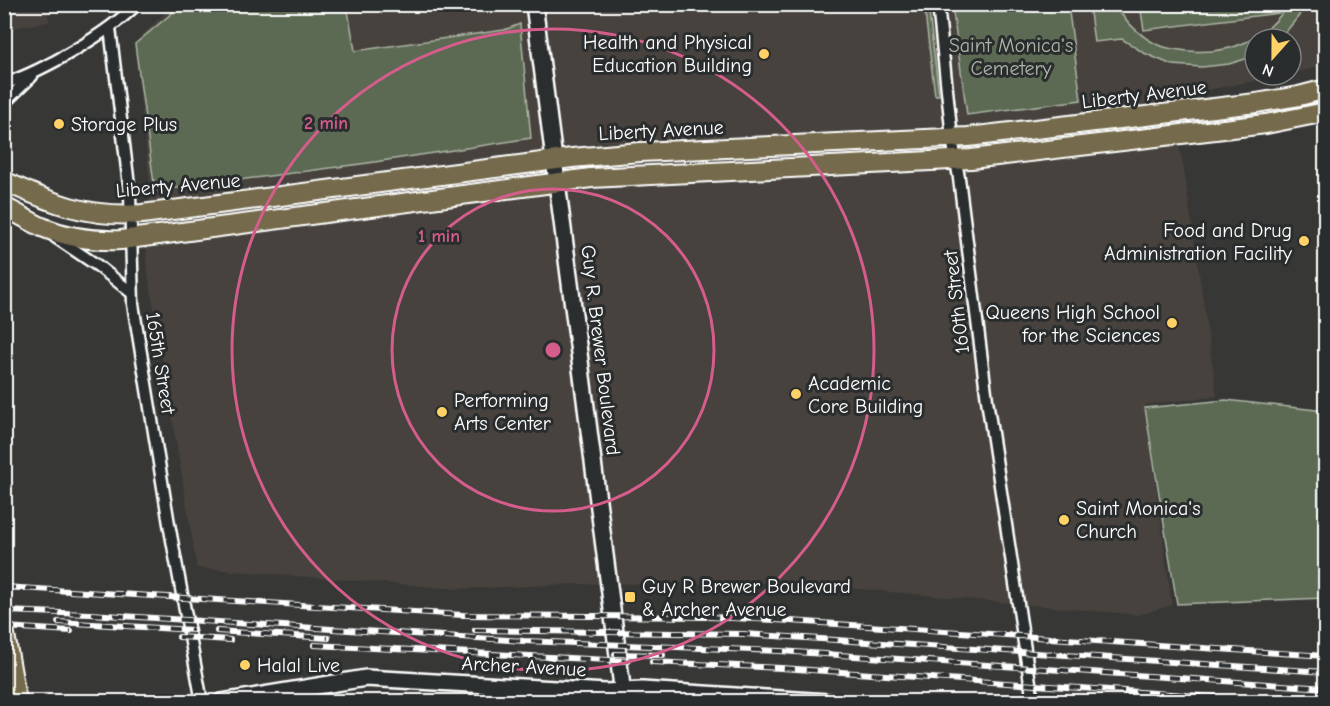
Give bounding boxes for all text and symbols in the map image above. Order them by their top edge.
north arrow [1243,27,1303,87]
place label: Health and Physical Education Building [583,31,752,77]
park label: Saint Monica's Cemetery [949,34,1073,80]
marker: Health and Physical Education Building [757,47,771,61]
text: N [1260,60,1276,80]
street label: Liberty Avenue [1080,75,1208,114]
place label: Storage Plus [71,113,177,136]
text: 2 min [304,113,348,134]
street label: Liberty Avenue [598,116,724,145]
marker: Storage Plus [52,117,66,131]
street label: Liberty Avenue [115,169,242,202]
place label: Food and Drug Administration Facility [1104,219,1292,265]
text: 1 min [418,226,460,247]
marker: Food and Drug Administration Facility [1297,234,1311,248]
street label: Guy R. Brewer Boulevard [576,244,625,457]
street label: 160th Street [939,248,974,355]
place label: Queens High School for the Sciences [986,301,1160,347]
street label: 165th Street [141,311,180,417]
marker: Queens High School for the Sciences [1165,316,1179,330]
centre of rings [543,340,563,360]
place label: Academic Core Building [808,372,923,418]
marker: Academic Core Building [789,387,803,401]
place label: Performing Arts Center [454,389,551,435]
marker: Performing Arts Center [435,405,449,419]
place label: Saint Monica's Church [1076,497,1201,543]
marker: Saint Monica's Church [1057,513,1071,527]
place label: Guy R Brewer Boulevard & Archer Avenue [642,575,851,621]
marker: Guy R Brewer Boulevard & Archer Avenue [623,590,637,604]
street label: Archer Avenue [461,652,587,681]
place label: Halal Live [257,654,340,677]
marker: Halal Live [238,658,252,672]

